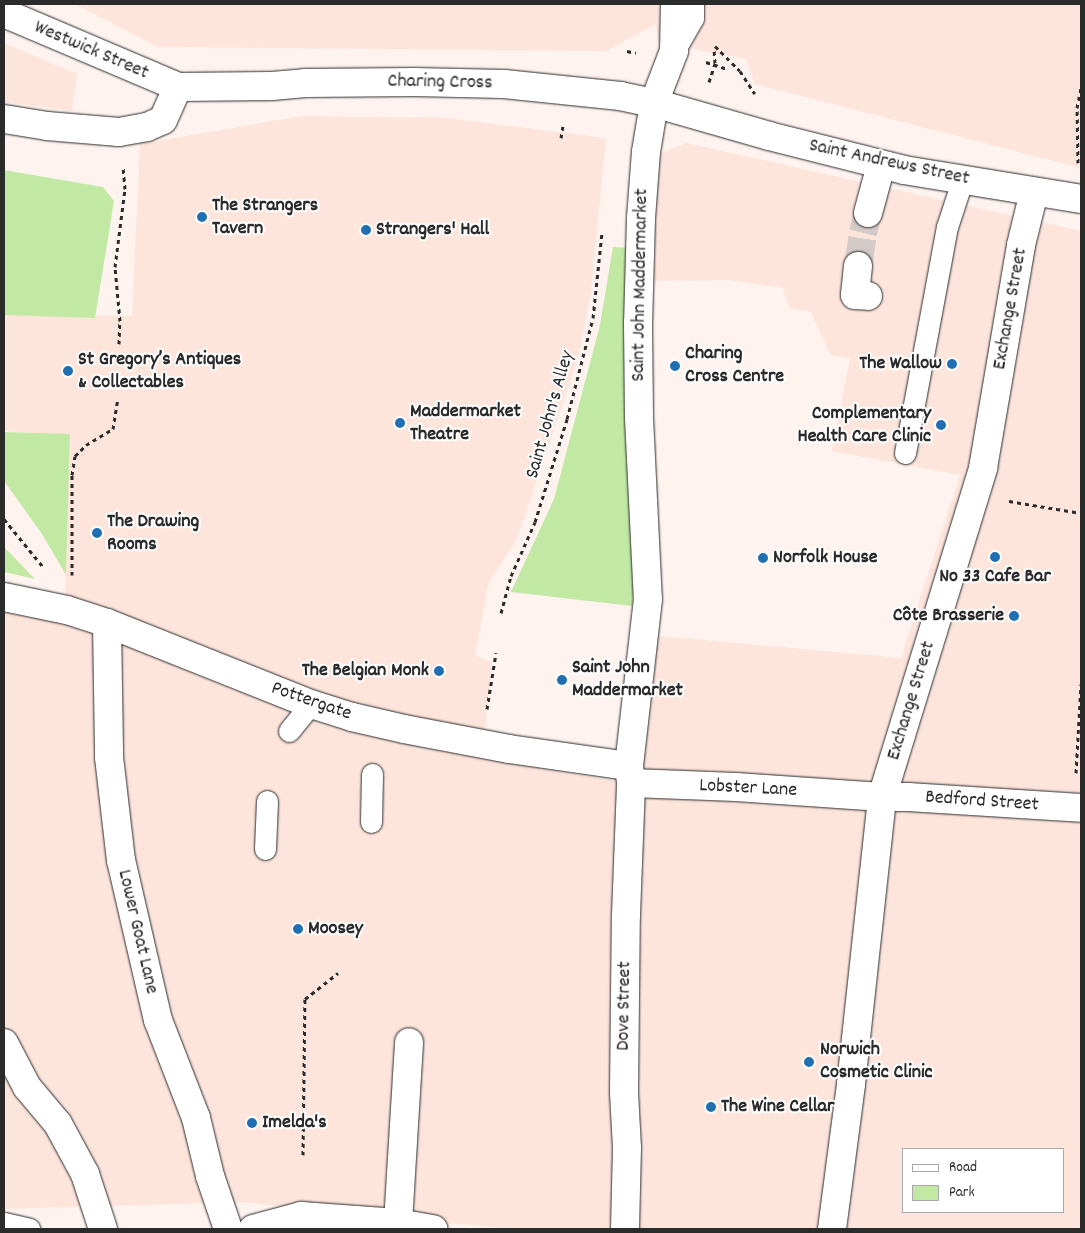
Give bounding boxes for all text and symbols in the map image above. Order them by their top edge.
street label: Westwick Street [30,16,152,86]
street label: Charing Cross [387,70,493,96]
street label: Saint Andrews Street [807,134,971,192]
street label: Saint John Maddermarket [627,188,655,382]
place label: The Strangers Tavern [212,194,318,241]
marker: The Strangers Tavern [196,211,208,223]
place label: Strangers' Hall [376,218,489,242]
marker: Strangers' Hall [360,224,372,236]
street label: Exchange Street [988,246,1034,372]
place label: Charing Cross Centre [685,342,784,389]
place label: St Gregory’s Antiques & Collectables [78,348,241,395]
street label: Saint John's Alley [521,348,581,482]
place label: The Wallow [859,352,942,376]
marker: The Wallow [946,358,958,370]
marker: Charing Cross Centre [669,360,681,372]
marker: St Gregory’s Antiques & Collectables [62,365,74,377]
place label: Maddermarket Theatre [410,400,521,447]
place label: Complementary Health Care Clinic [797,402,931,449]
marker: Maddermarket Theatre [394,417,406,429]
marker: Complementary Health Care Clinic [935,419,947,431]
place label: The Drawing Rooms [107,510,199,557]
marker: The Drawing Rooms [91,527,103,539]
place label: Norfolk House [773,546,878,570]
marker: No 33 Cafe Bar [989,551,1001,563]
marker: Norfolk House [757,552,769,564]
place label: No 33 Cafe Bar [939,565,1051,589]
place label: Côte Brasserie [893,604,1004,628]
marker: Côte Brasserie [1008,610,1020,622]
street label: Exchange Street [883,639,941,763]
place label: Saint John Maddermarket [572,656,683,703]
place label: The Belgian Monk [302,659,429,683]
marker: The Belgian Monk [433,665,445,677]
marker: Saint John Maddermarket [556,674,568,686]
street label: Pottergate [268,677,354,727]
street label: Lobster Lane [698,774,798,804]
street label: Bedford Street [925,786,1039,818]
street label: Lower Goat Lane [111,868,163,996]
place label: Moosey [308,917,363,941]
marker: Moosey [292,923,304,935]
street label: Dove Street [612,961,638,1051]
place label: Norwich Cosmetic Clinic [820,1038,933,1085]
marker: Norwich Cosmetic Clinic [802,1055,816,1069]
place label: The Wine Cellar [721,1095,834,1119]
marker: The Wine Cellar [705,1101,717,1113]
place label: Imelda's [262,1111,327,1135]
marker: Imelda's [246,1117,258,1129]
legend [902,1148,1065,1213]
text: Road [949,1157,977,1179]
text: Park [949,1182,975,1204]

